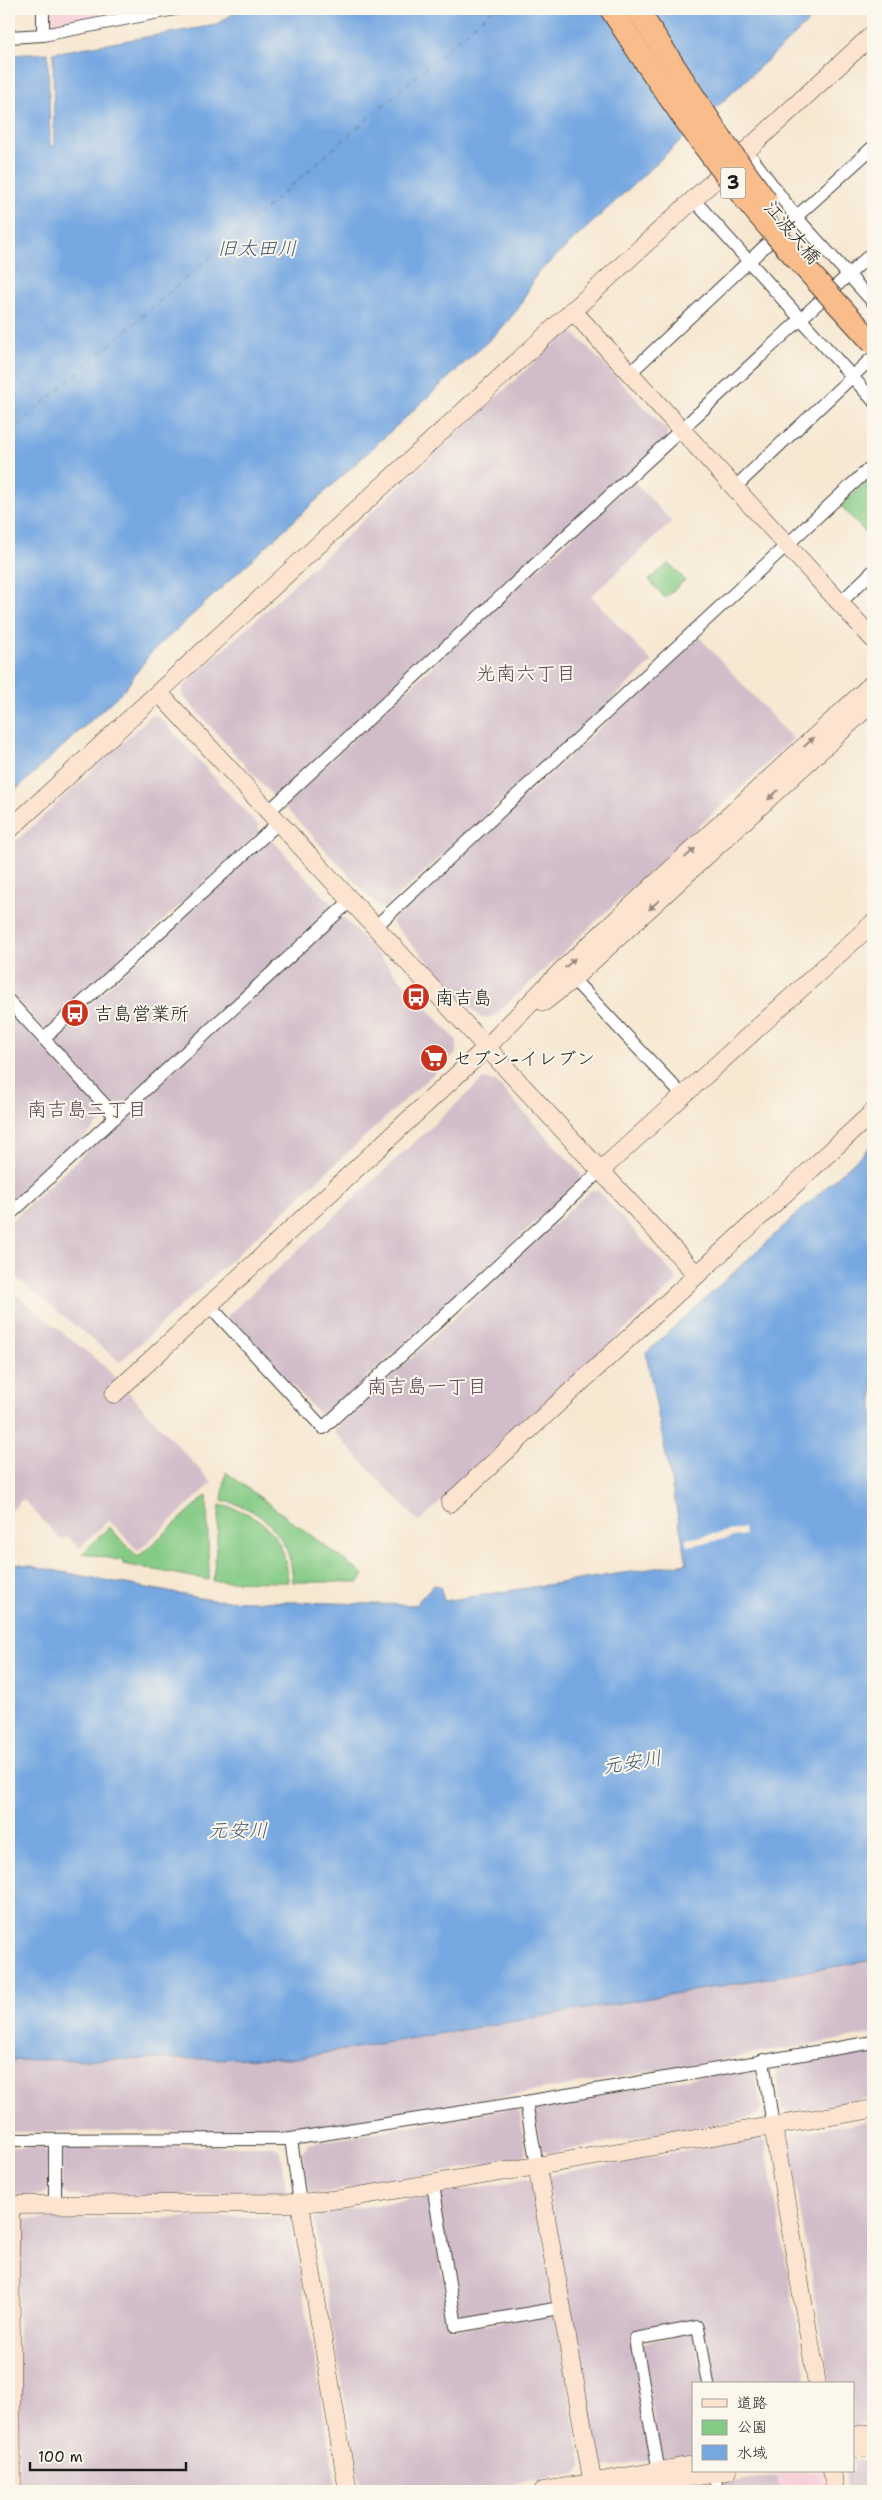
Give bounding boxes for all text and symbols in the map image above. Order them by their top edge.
road number: 3 [720,168,746,198]
street label: 江波大橋 [759,195,827,269]
water label: 旧太田川 [217,235,297,261]
district label: 光南六丁目 [476,660,576,686]
one-way arrow [803,736,815,748]
one-way arrow [768,789,780,801]
one-way arrow [683,847,696,858]
one-way arrow [648,899,660,911]
one-way arrow [564,957,576,969]
bus stop icon: 南吉島 [401,982,431,1012]
place label: 南吉島 [435,985,492,1010]
bus stop icon: 吉島営業所 [60,998,90,1028]
place label: 吉島営業所 [94,1001,189,1026]
supermarket icon: セブン-イレブン [419,1043,449,1073]
place label: セブン-イレブン [453,1046,595,1071]
district label: 南吉島二丁目 [27,1096,147,1122]
district label: 南吉島一丁目 [367,1373,487,1399]
water label: 元安川 [600,1744,664,1780]
water label: 元安川 [208,1817,268,1843]
legend [692,2382,854,2472]
text: 道路 [737,2393,767,2413]
text: 公園 [737,2417,767,2437]
scale bar [30,2440,186,2472]
text: 水域 [737,2443,767,2463]
text: 100 m [38,2447,83,2467]

